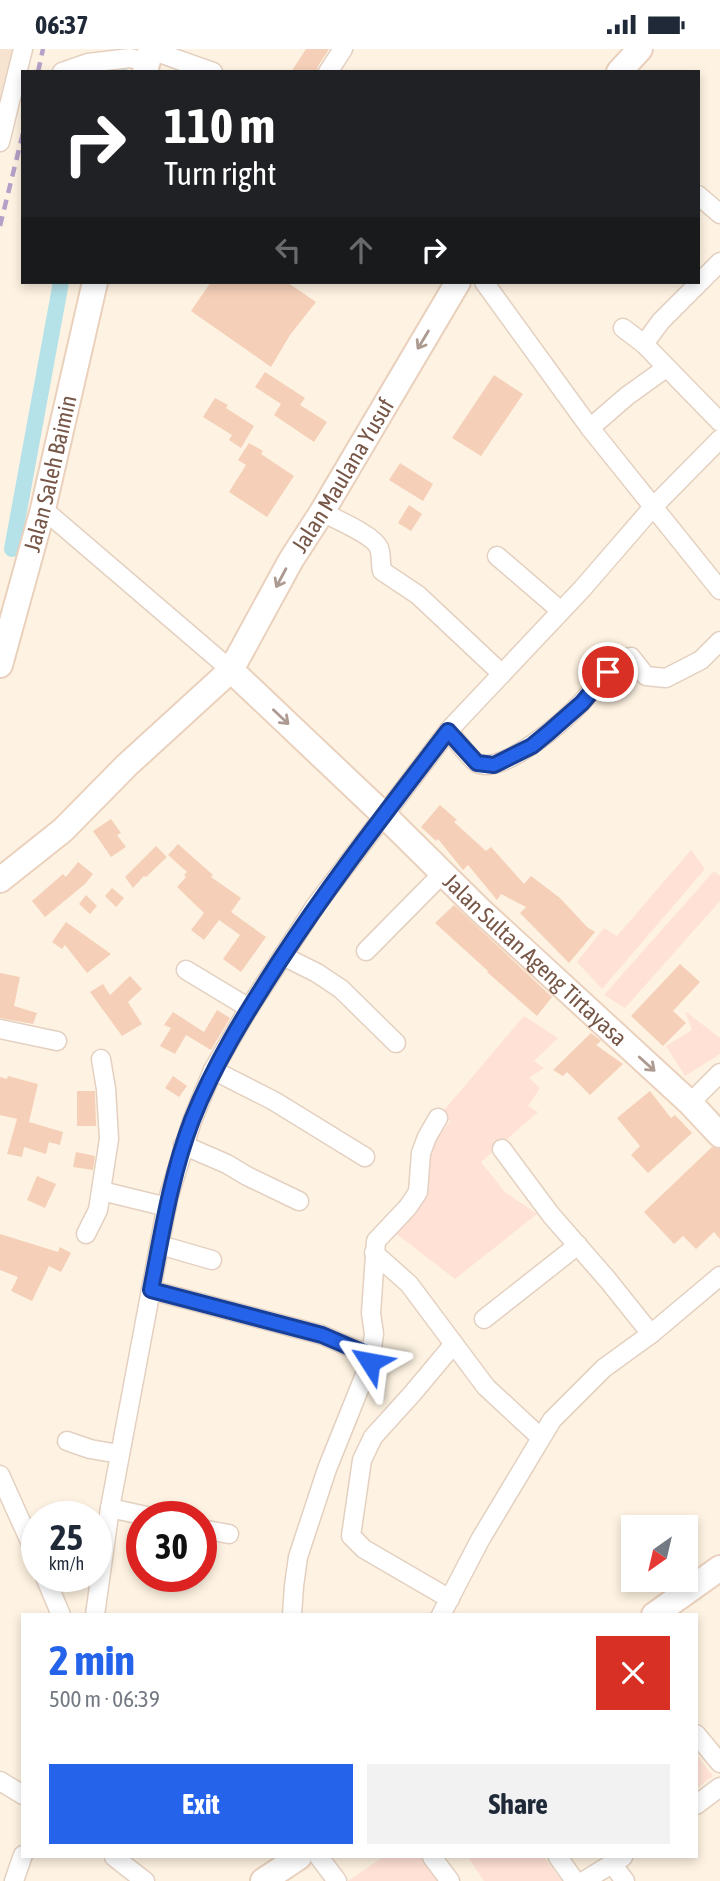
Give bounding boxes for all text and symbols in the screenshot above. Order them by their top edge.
text: 06:37 [35,10,89,40]
text: 110 m [164,97,275,153]
icon: right [49,98,140,189]
text: Turn right [164,155,277,192]
icon: left [269,231,307,269]
icon: ahead [342,231,380,269]
icon: right [415,231,453,269]
one-way arrow [415,330,429,350]
street label: Jalan Saleh Baimin [19,393,82,555]
street label: Jalan Maulana Yusuf [286,394,399,557]
one-way arrow [274,567,288,588]
pin [578,642,638,702]
icon: arrive [589,653,627,691]
one-way arrow [272,709,289,726]
street label: Jalan Sultan Ageng Tirtayasa [438,868,632,1051]
one-way arrow [638,1055,655,1072]
position arrow [333,1325,407,1399]
speed limit sign: 30 [126,1501,217,1592]
north arrow [621,1515,698,1593]
map controls [621,1515,698,1592]
text: 25 [50,1517,83,1557]
text: km/h [49,1553,84,1574]
text: 2 min [49,1636,135,1684]
button: close [596,1636,670,1710]
text: 500 m · 06:39 [49,1686,160,1712]
button: Exit [49,1764,353,1844]
button: Share [367,1764,670,1844]

